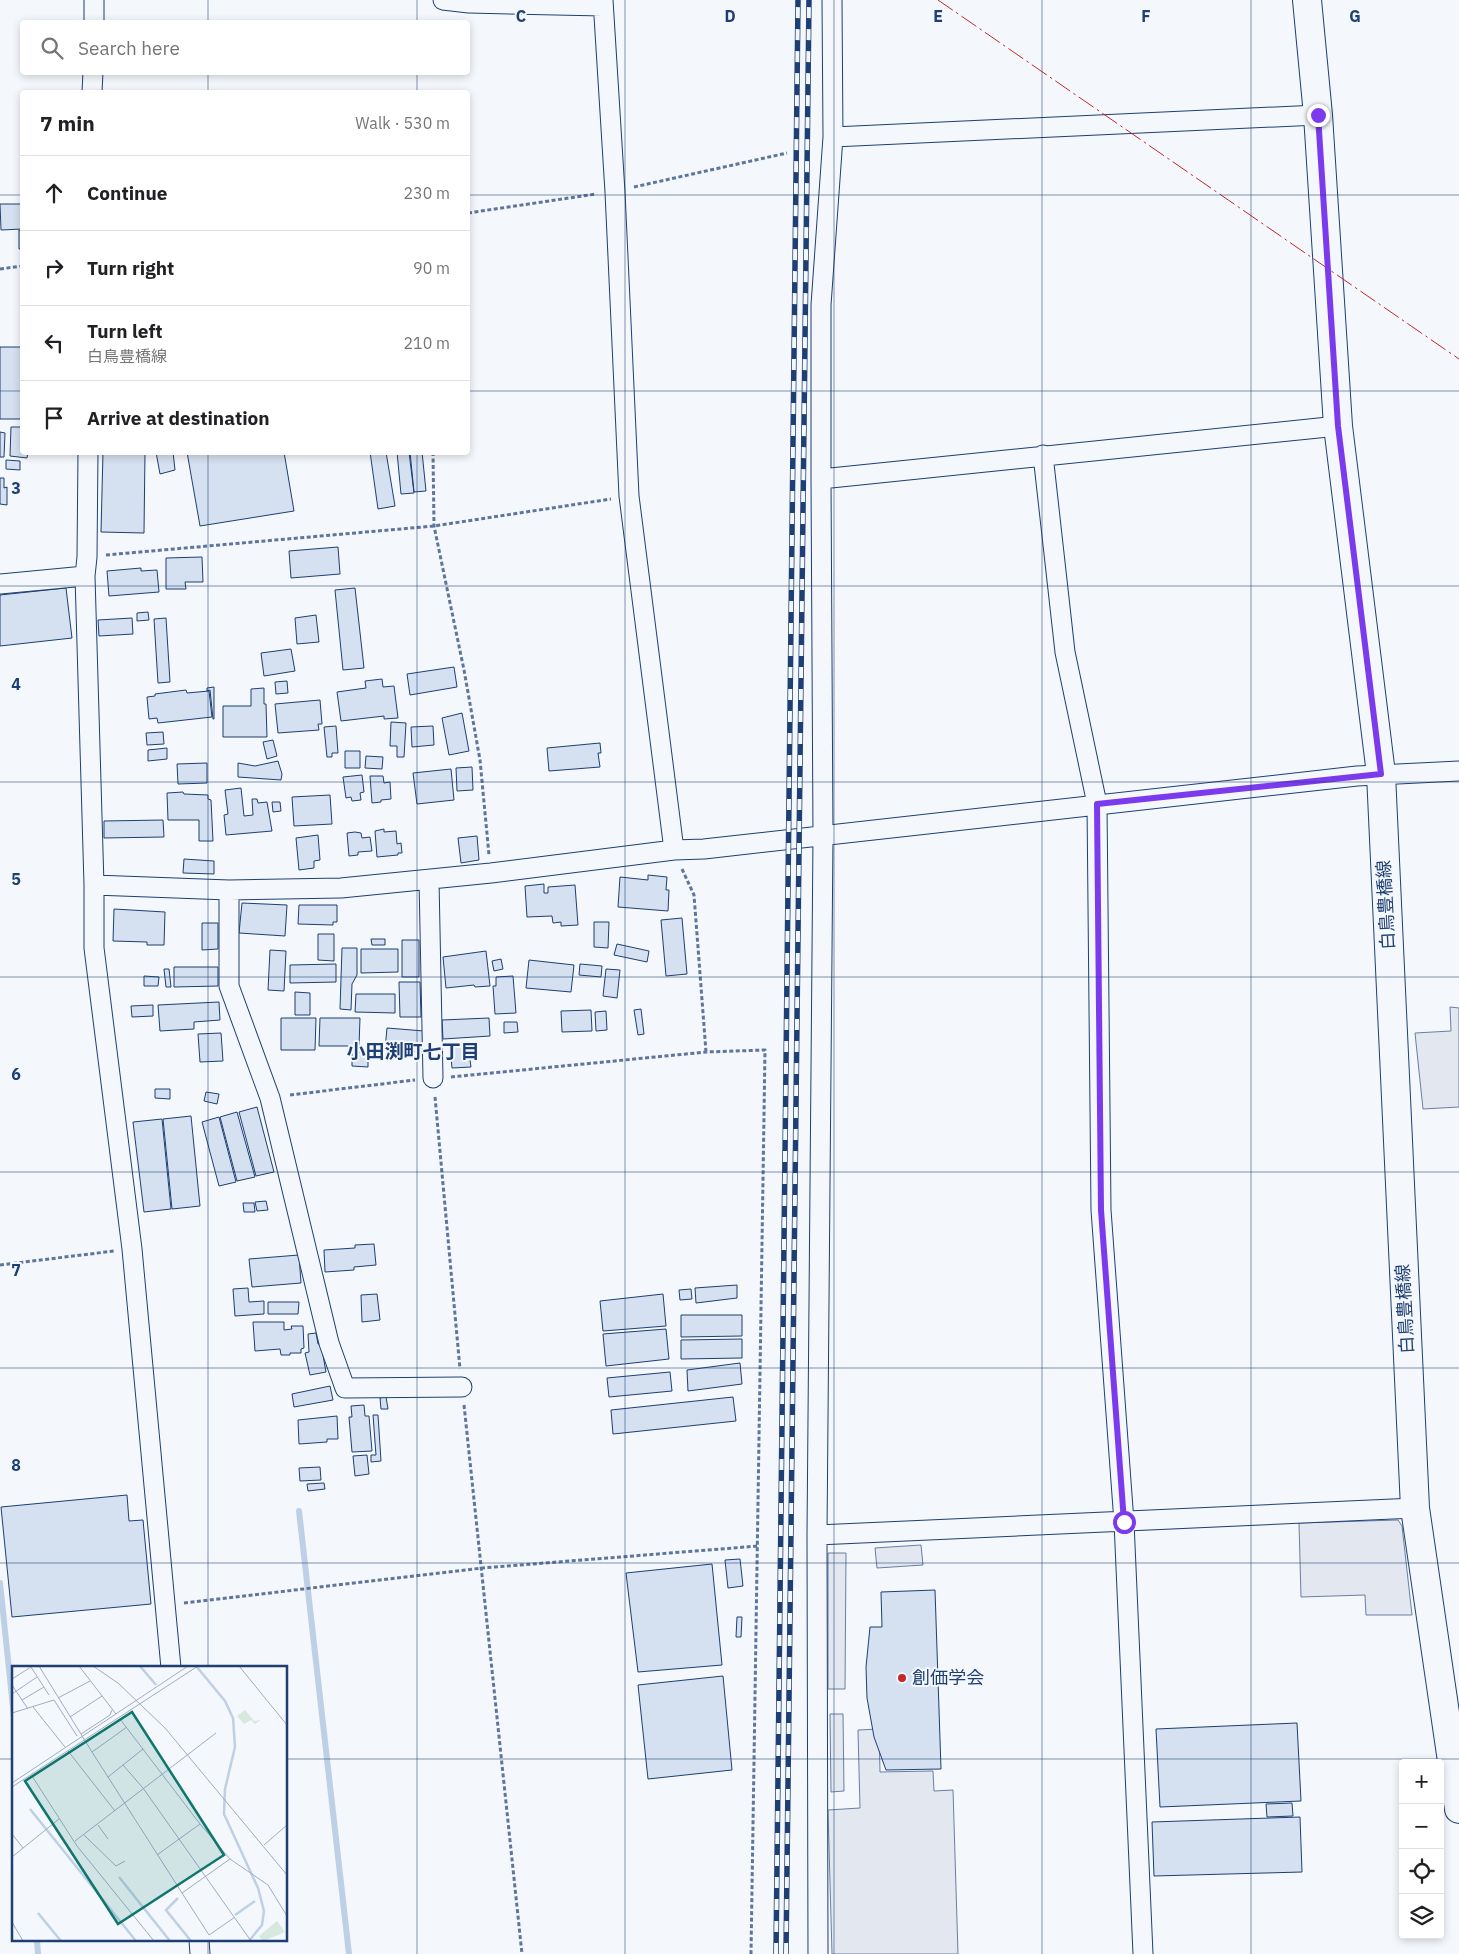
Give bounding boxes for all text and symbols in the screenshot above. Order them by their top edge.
text: C [516,6,526,26]
text: D [724,6,736,26]
text: E [933,6,943,26]
text: F [1141,6,1151,26]
text: G [1349,6,1361,26]
search box [20,20,470,75]
icon: search [38,34,66,62]
text: Search here [78,36,180,60]
route end [1307,104,1330,127]
text: 7 min [40,109,95,137]
text: Walk · 530 m [355,113,450,133]
icon: ahead [40,179,68,207]
text: Continue [87,181,167,205]
text: 230 m [403,183,450,203]
icon: right [40,254,68,282]
text: Turn right [87,256,174,280]
text: 90 m [413,258,450,278]
text: Turn left [87,319,163,343]
icon: left [40,329,68,357]
text: 210 m [403,333,450,353]
text: 白鳥豊橋線 [87,346,167,366]
icon: arrive [40,404,68,432]
text: Arrive at destination [87,406,270,430]
text: 3 [11,478,21,498]
text: 4 [11,674,21,694]
street label: 白鳥豊橋線 [1372,859,1399,951]
text: 5 [11,869,21,889]
district label: 小田渕町七丁目 [346,1039,480,1063]
text: 6 [11,1064,21,1084]
text: 7 [11,1260,21,1280]
street label: 白鳥豊橋線 [1391,1263,1418,1355]
text: 8 [11,1455,21,1475]
route start [1113,1511,1136,1534]
inset map [12,1666,288,1942]
place label: 創価学会 [912,1666,984,1689]
marker: 創価学会 [896,1672,908,1684]
map controls [1399,1759,1444,1939]
button: + [1399,1759,1444,1804]
button: − [1399,1804,1444,1849]
button: locate [1399,1849,1444,1894]
button: layers [1399,1894,1444,1939]

